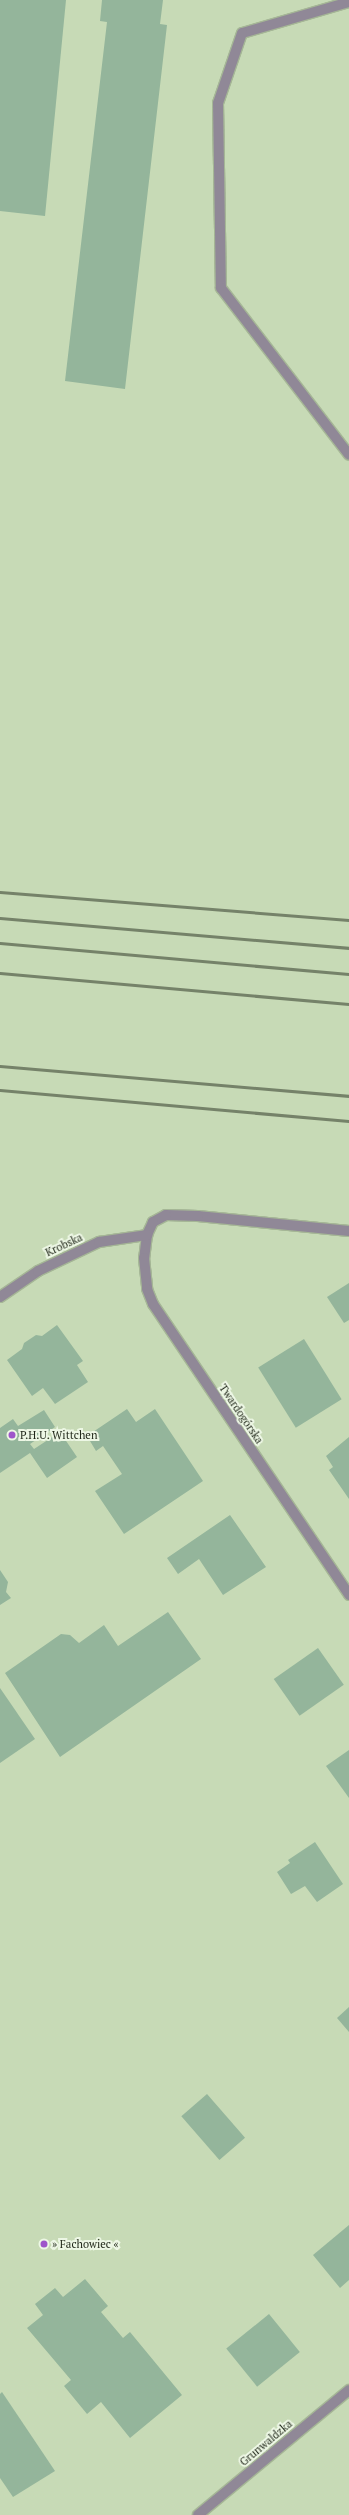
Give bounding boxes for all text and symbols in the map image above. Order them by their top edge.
street label: Krobska [43,1231,85,1259]
street label: Twardogórska [216,1382,266,1446]
place label: P.H.U. Wittchen [20,1428,98,1442]
marker: P.H.U. Wittchen [7,1430,17,1440]
place label: » Fachowiec « [52,2237,119,2251]
marker: » Fachowiec « [39,2239,49,2249]
street label: Grunwaldzka [237,2417,295,2469]

